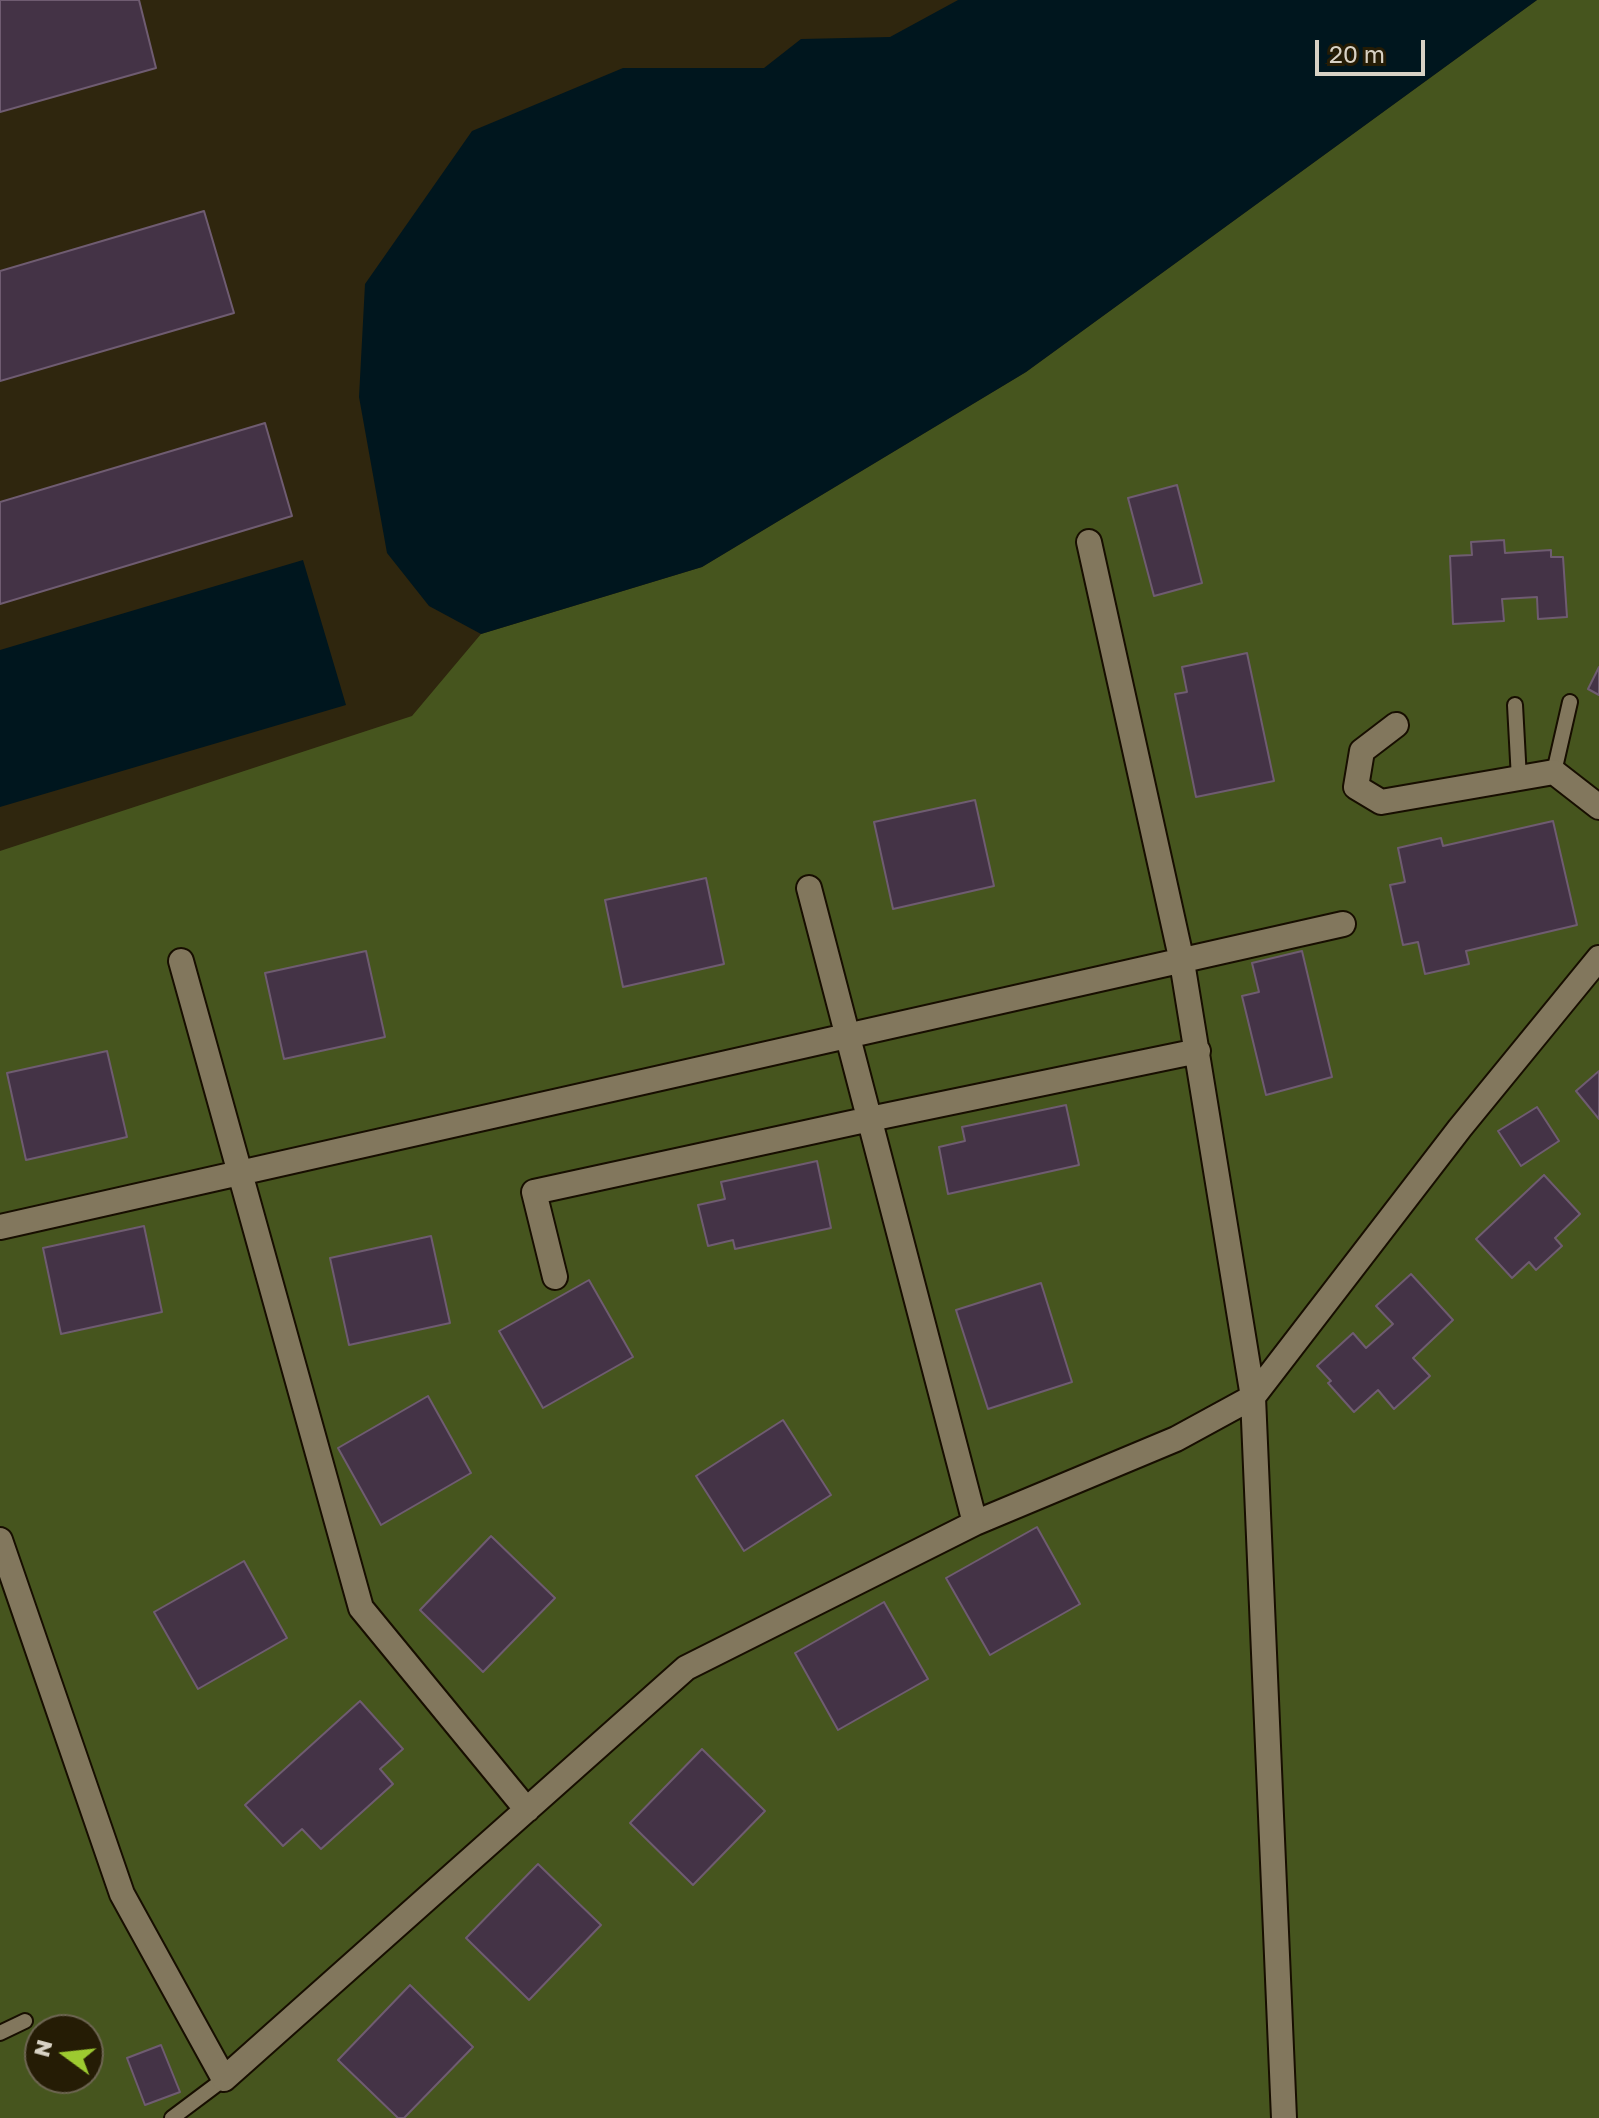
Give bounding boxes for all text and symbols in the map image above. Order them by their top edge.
scale bar [1319,24,1429,74]
text: 20 m [1329,39,1385,68]
north arrow [24,2014,104,2094]
text: N [27,2037,57,2060]

